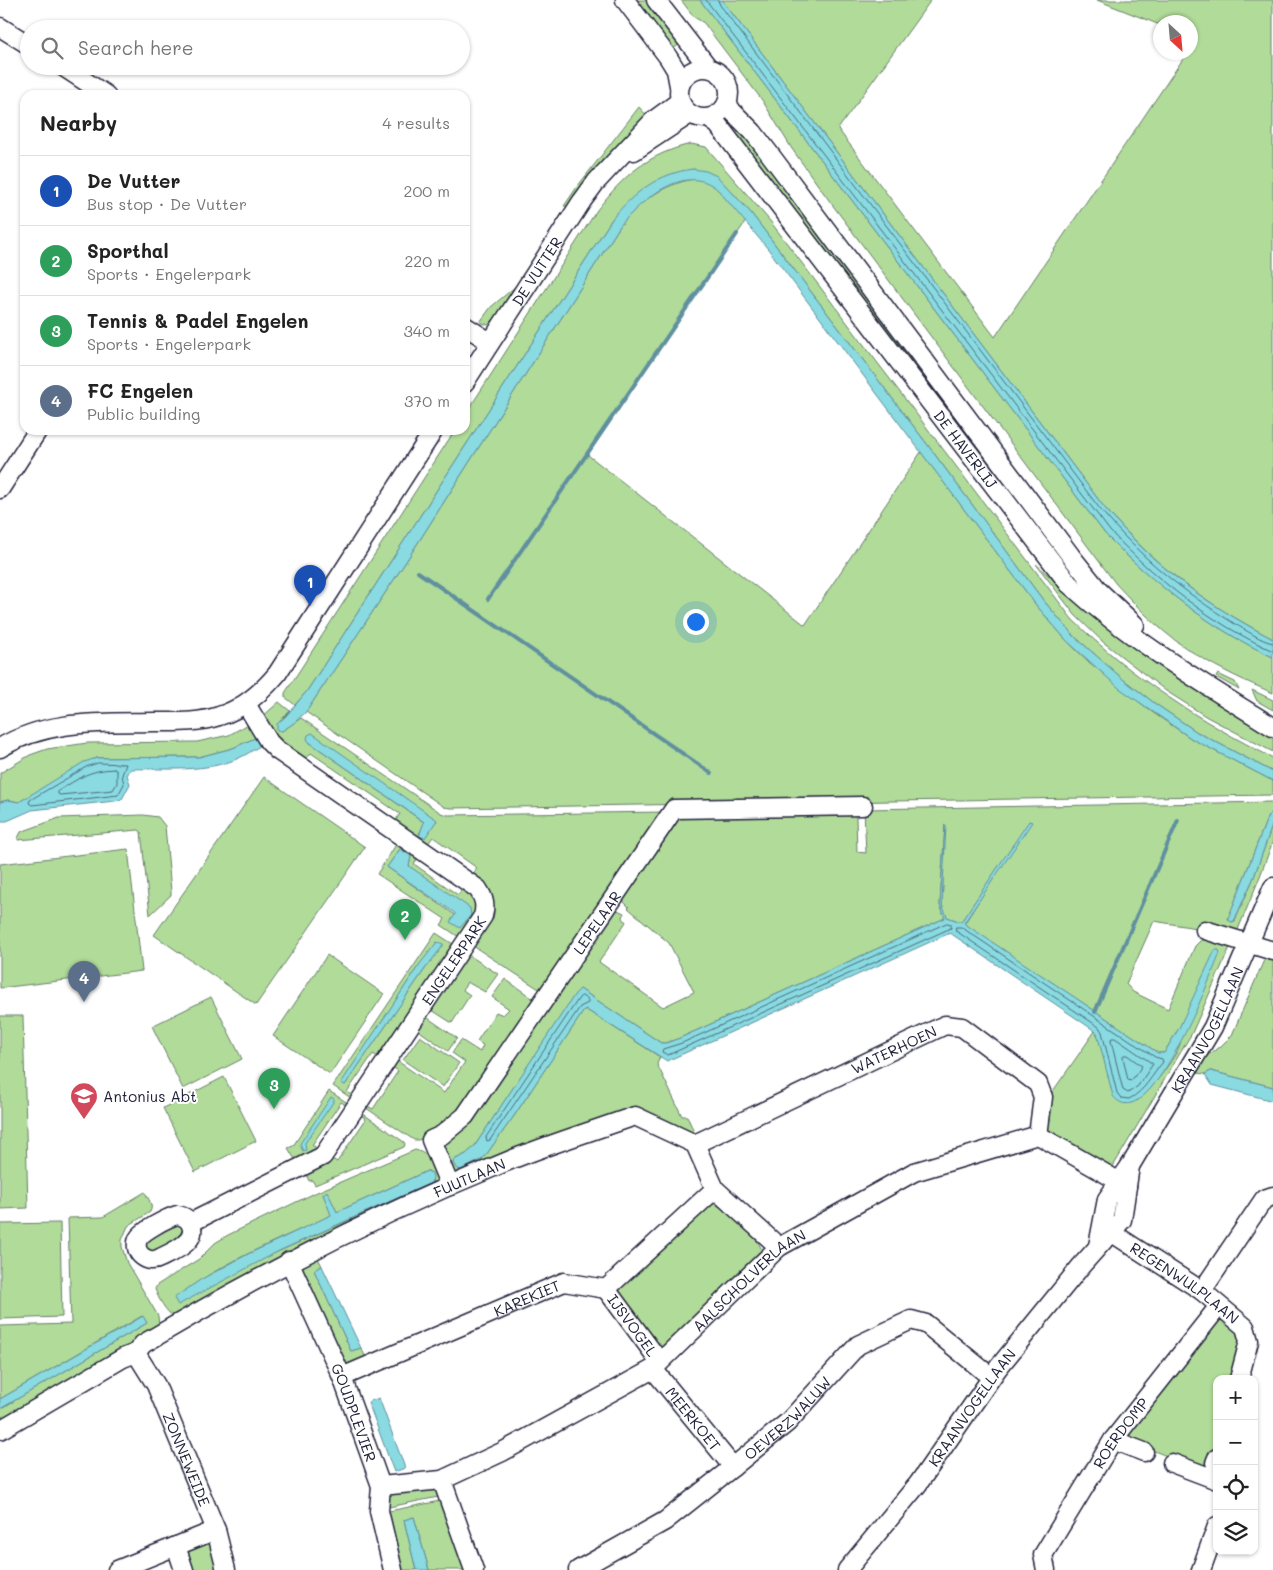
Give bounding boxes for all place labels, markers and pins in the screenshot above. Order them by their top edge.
pin: 1 [294,565,326,606]
pin: 2 [389,899,421,940]
pin: 4 [68,961,100,1002]
pin: 3 [258,1068,290,1109]
school or university icon: Antonius Abt [69,1081,99,1120]
place label: Antonius Abt [103,1086,197,1106]

